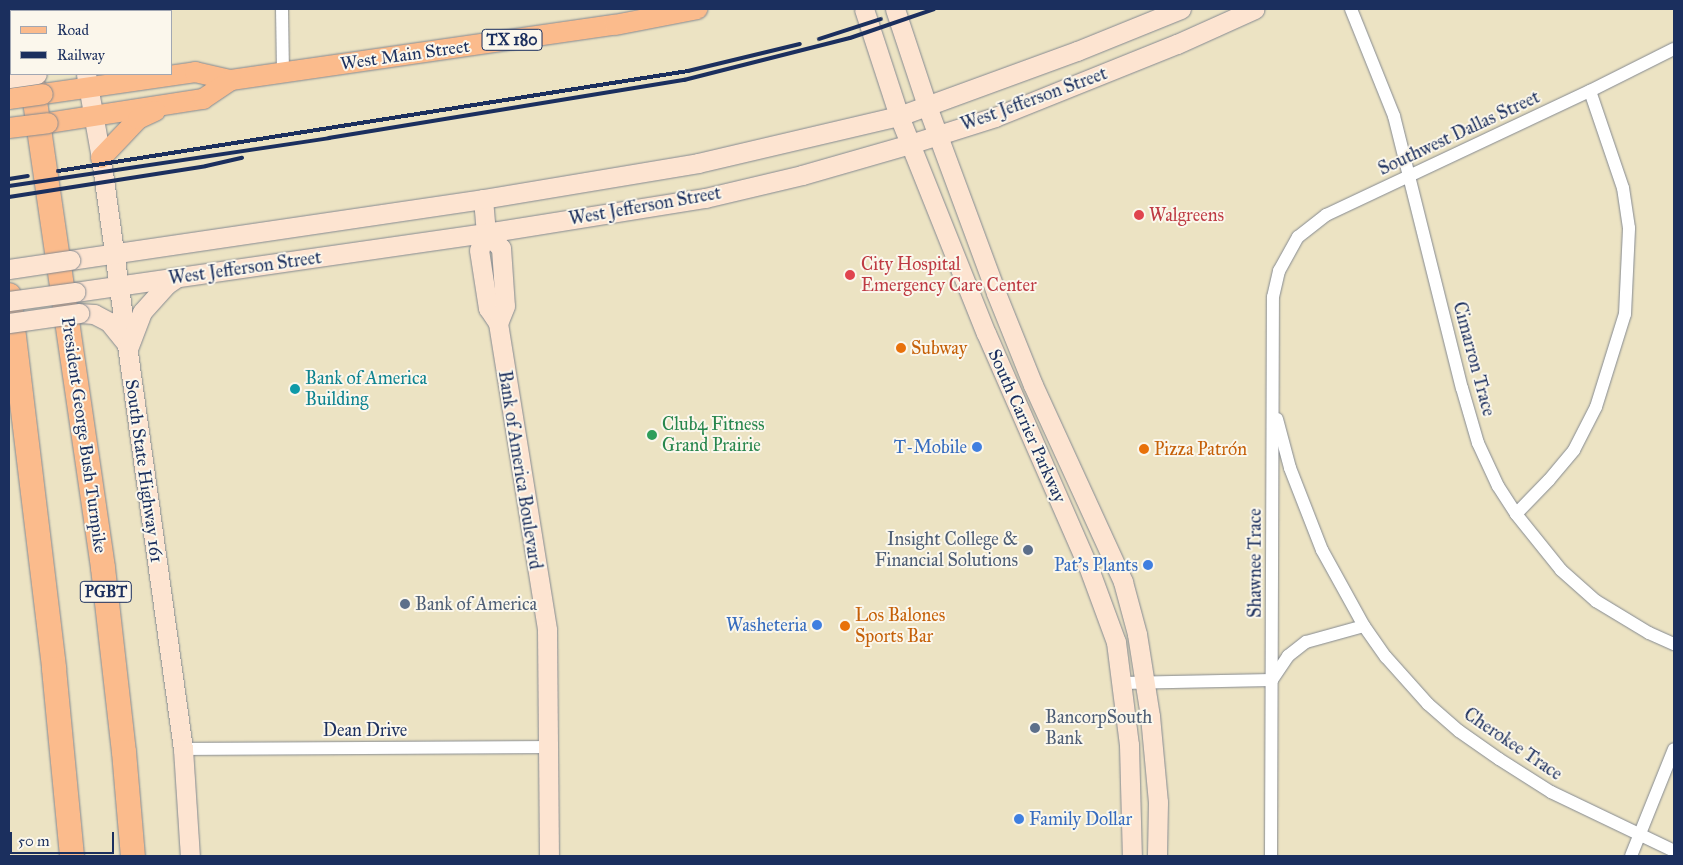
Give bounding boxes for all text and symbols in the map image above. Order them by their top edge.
legend [10,10,172,75]
text: Road [57,21,89,39]
road number: TX 180 [481,26,543,54]
street label: West Main Street [339,35,471,75]
text: Railway [57,46,105,64]
street label: West Jefferson Street [958,62,1110,136]
street label: Southwest Dallas Street [1375,86,1543,180]
street label: West Jefferson Street [567,182,723,230]
place label: Walgreens [1149,204,1224,226]
marker: Walgreens [1133,209,1145,221]
street label: West Jefferson Street [167,247,323,289]
place label: City Hospital Emergency Care Center [861,254,1037,296]
marker: City Hospital Emergency Care Center [843,268,857,282]
street label: Cimarron Trace [1448,299,1500,419]
street label: President George Bush Turnpike [57,316,111,554]
place label: Subway [911,337,967,359]
marker: Subway [895,342,907,354]
street label: South Carrier Parkway [983,346,1071,506]
place label: Bank of America Building [305,368,427,410]
street label: Bank of America Boulevard [494,369,546,571]
street label: South State Highway 161 [120,378,168,564]
marker: Bank of America Building [289,383,301,395]
place label: Club4 Fitness Grand Prairie [662,414,765,456]
marker: Club4 Fitness Grand Prairie [646,429,658,441]
place label: T-Mobile [894,436,967,458]
place label: Pizza Patrón [1154,438,1247,460]
marker: T-Mobile [971,441,983,453]
marker: Pizza Patrón [1138,443,1150,455]
street label: Shawnee Trace [1244,508,1266,618]
place label: Insight College & Financial Solutions [875,529,1018,572]
marker: Insight College & Financial Solutions [1022,544,1034,556]
place label: Pat's Plants [1054,554,1138,576]
marker: Pat's Plants [1142,559,1154,571]
road number: PGBT [80,578,132,606]
place label: Bank of America [415,593,537,615]
marker: Bank of America [399,598,411,610]
place label: Los Balones Sports Bar [855,605,945,648]
place label: Washeteria [726,614,807,636]
marker: Washeteria [811,619,823,631]
marker: Los Balones Sports Bar [839,620,851,632]
street label: Cherokee Trace [1460,703,1566,785]
place label: BancorpSouth Bank [1045,707,1152,750]
street label: Dean Drive [323,719,407,741]
marker: BancorpSouth Bank [1029,722,1041,734]
place label: Family Dollar [1029,808,1132,830]
marker: Family Dollar [1013,813,1025,825]
scale bar [12,822,116,854]
text: 50 m [18,832,50,850]

